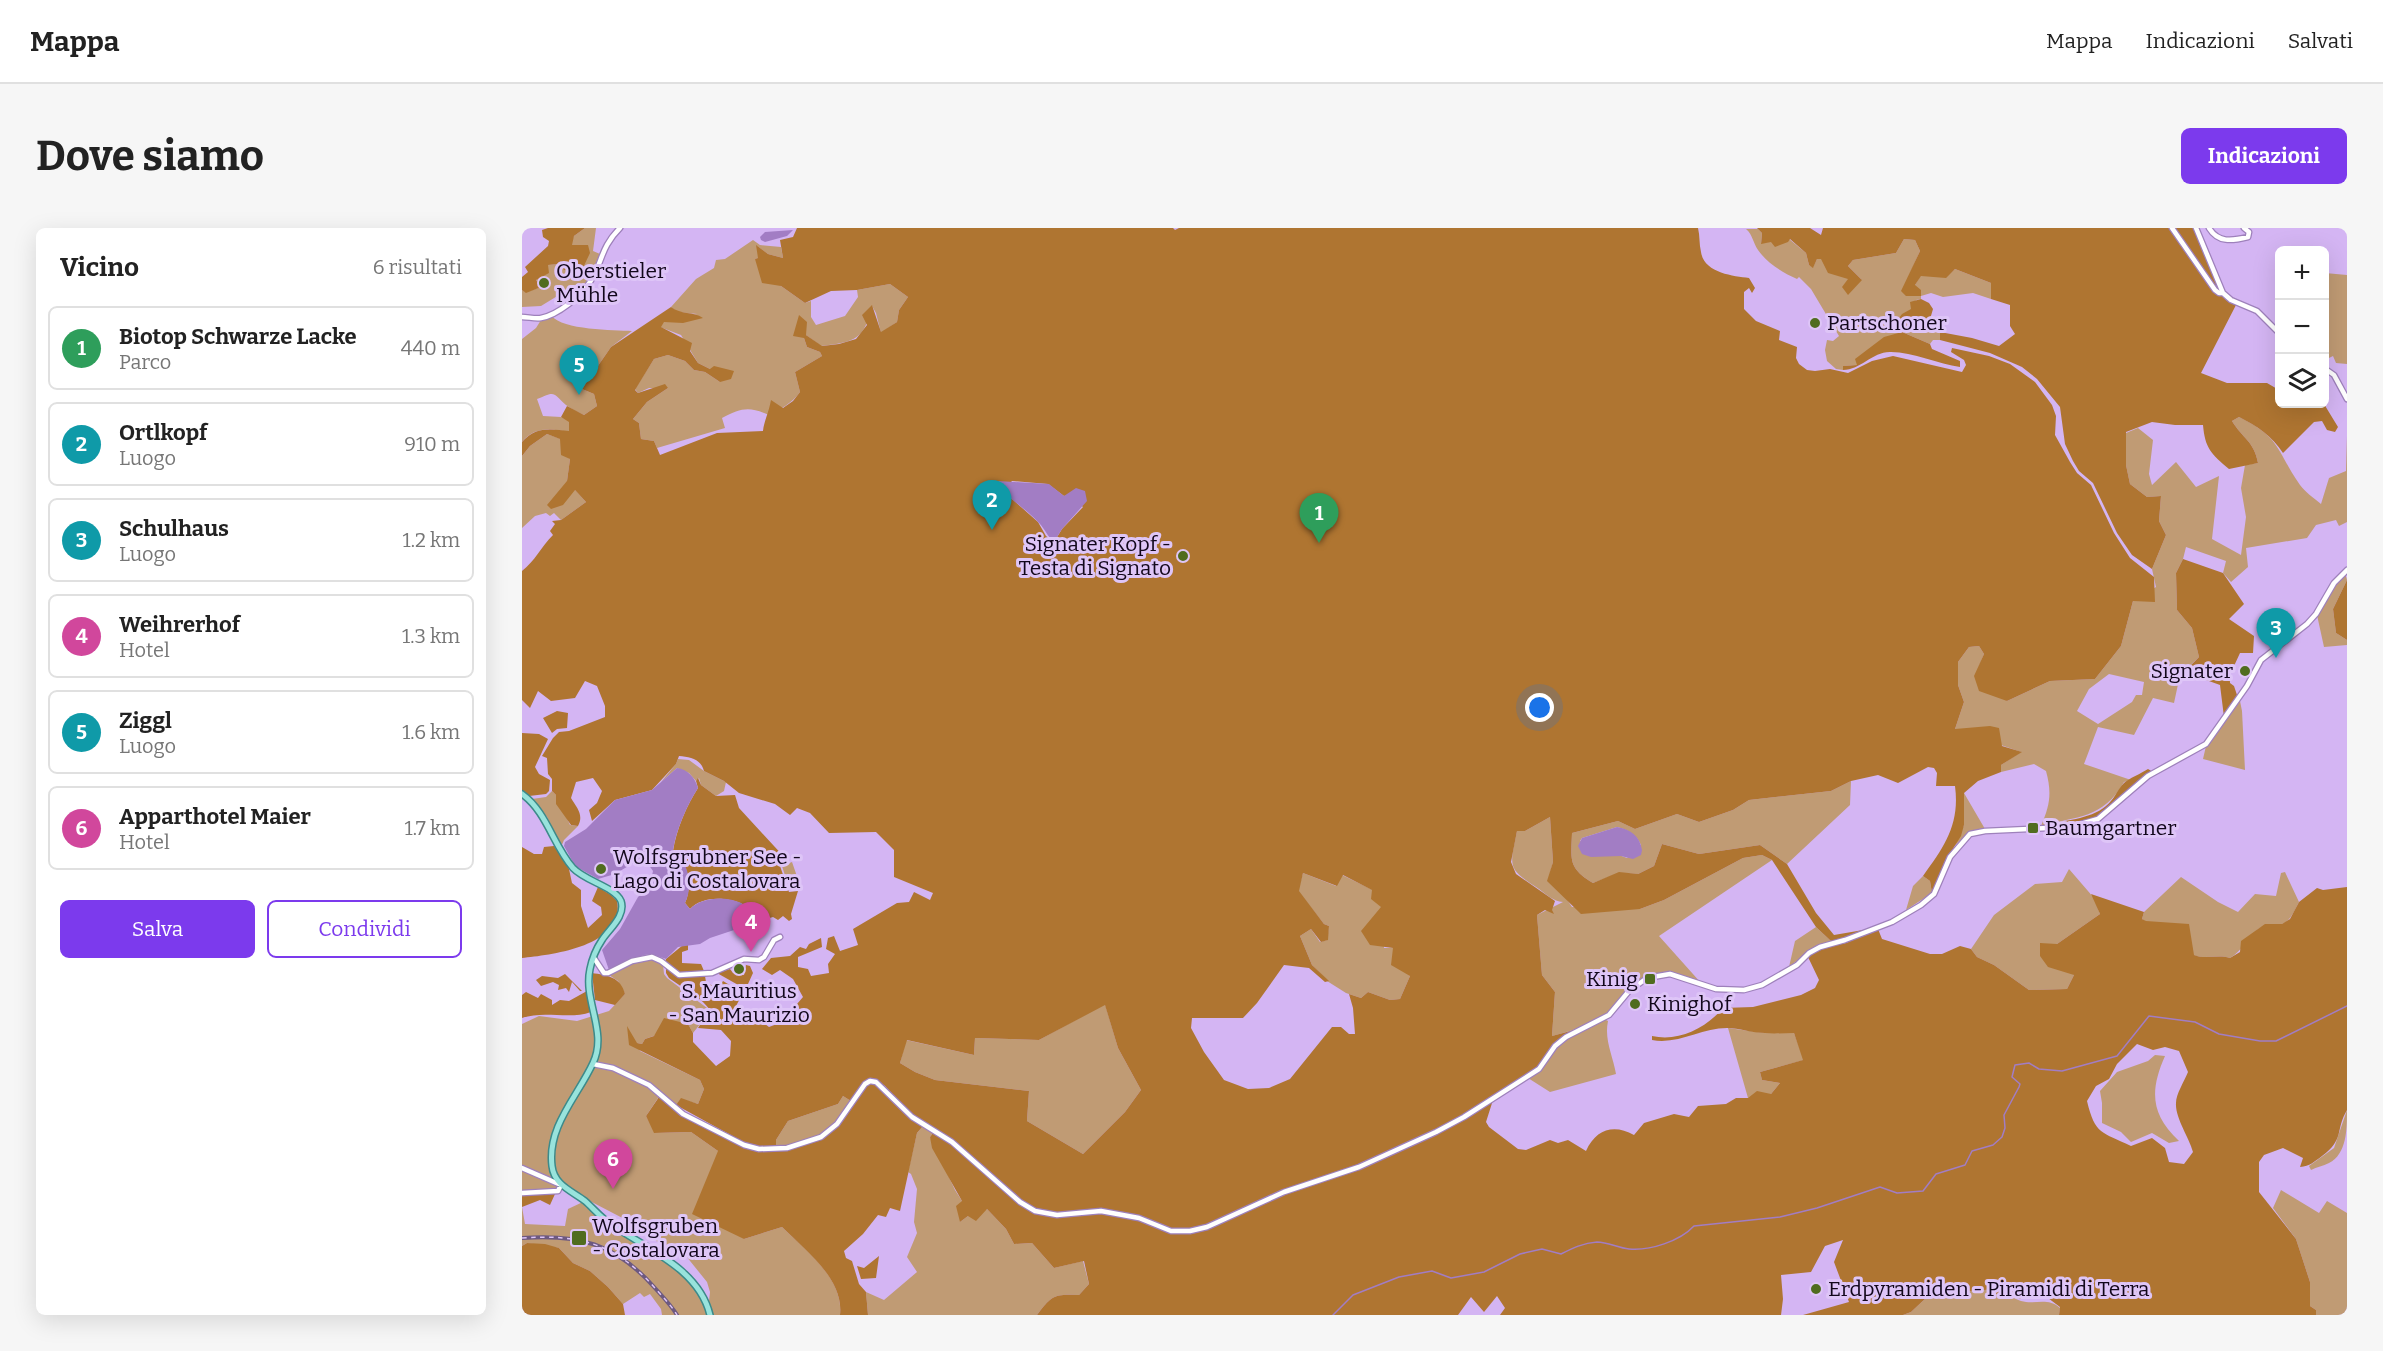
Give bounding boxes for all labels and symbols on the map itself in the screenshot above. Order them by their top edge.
place label: Oberstieler Mühle [556,258,666,308]
marker: Oberstieler Mühle [537,276,551,290]
place label: Partschoner [1827,310,1947,336]
marker: Partschoner [1808,316,1822,330]
pin: 5 [560,346,598,395]
pin: 2 [972,480,1012,530]
pin: 1 [1300,494,1338,543]
place label: Signater Kopf - Testa di Signato [1018,531,1171,581]
marker: Signater Kopf - Testa di Signato [1176,549,1190,563]
pin: 3 [2256,608,2296,658]
place label: Signater [2150,658,2233,684]
marker: Signater [2238,664,2252,678]
your location [1525,693,1554,722]
place label: Baumgartner [2045,815,2177,841]
marker: Baumgartner [2026,821,2040,835]
place label: Wolfsgrubner See - Lago di Costalovara [613,844,802,894]
marker: Wolfsgrubner See - Lago di Costalovara [594,862,608,876]
pin: 4 [732,902,770,952]
marker: S. Mauritius - San Maurizio [732,962,746,976]
place label: Kinig [1586,966,1638,992]
marker: Kinig [1643,972,1657,986]
place label: S. Mauritius - San Maurizio [668,978,810,1028]
place label: Kinighof [1647,991,1733,1017]
marker: Kinighof [1628,997,1642,1011]
pin: 6 [594,1140,632,1189]
place label: Wolfsgruben - Costalovara [592,1213,720,1263]
marker: Wolfsgruben - Costalovara [570,1229,588,1247]
place label: Erdpyramiden - Piramidi di Terra [1828,1276,2150,1302]
marker: Erdpyramiden - Piramidi di Terra [1809,1282,1823,1296]

